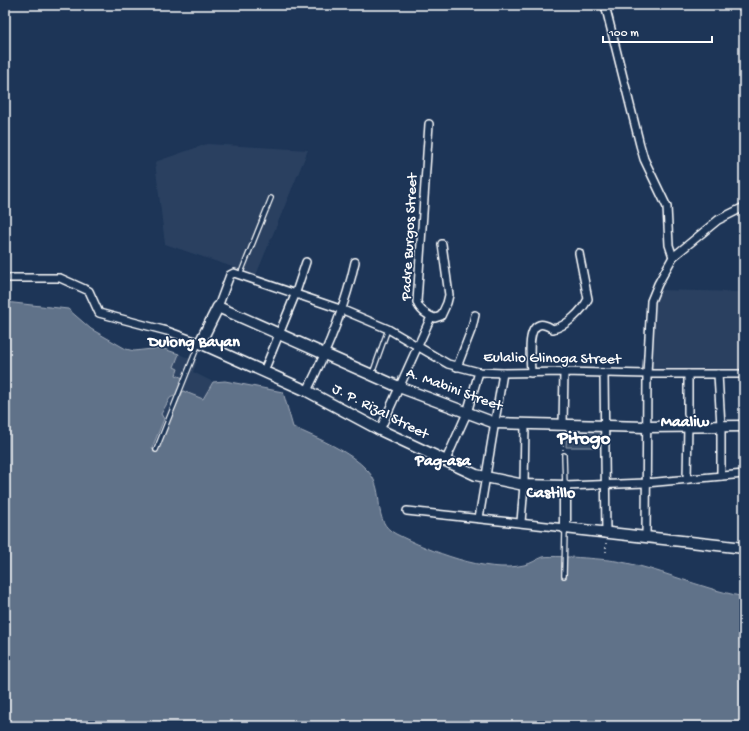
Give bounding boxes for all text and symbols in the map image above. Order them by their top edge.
scale bar [603,18,712,44]
text: 100 m [608,27,639,41]
street label: Padre Burgos Street [398,171,422,302]
district label: Dulong Bayan [146,334,240,353]
street label: Eulalio Glinoga Street [483,349,623,369]
street label: A. Mabini Street [403,364,506,416]
street label: J. P. Rizal Street [329,380,433,445]
district label: Maaliw [661,414,710,433]
district label: Pitogo [557,428,611,451]
district label: Pag-asa [414,453,472,472]
district label: Castillo [526,485,576,504]

